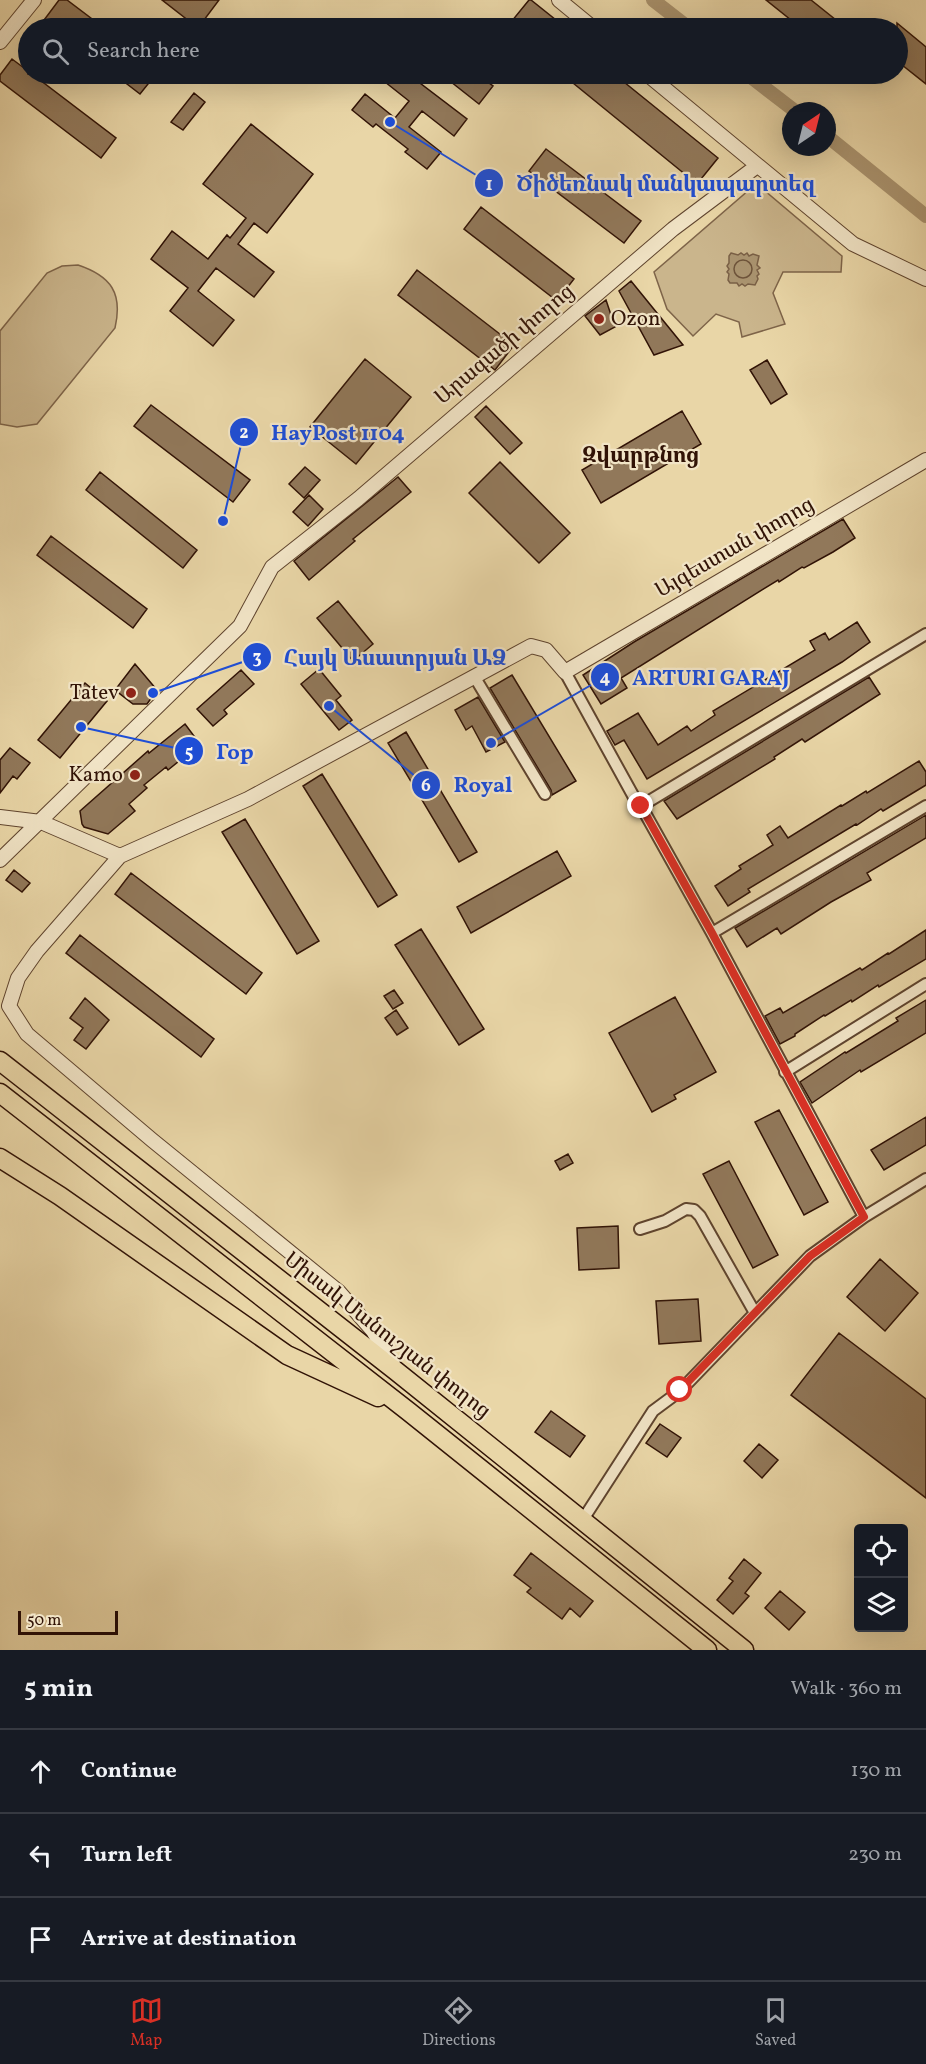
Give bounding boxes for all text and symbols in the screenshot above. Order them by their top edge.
search box [18,18,908,84]
icon: search [39,35,72,68]
text: Search here [87,36,200,67]
north arrow [782,102,836,156]
callout: Ծիծեռնակ մանկապարտեզ [474,163,828,203]
text: Ծիծեռնակ մանկապարտեզ [516,170,817,201]
text: 1 [485,173,493,198]
street label: Արագածի փողոց [429,278,581,412]
place label: Ozon [611,305,661,334]
marker: Ozon [592,312,606,326]
callout: HayPost 1104 [229,412,417,452]
text: HayPost 1104 [271,419,405,450]
text: 2 [239,421,249,446]
district label: Զվարթնոց [582,441,700,472]
street label: Այգեստան փողոց [650,491,820,605]
callout: Հայկ Ասատրյան ԱՁ [242,637,518,677]
text: Հայկ Ասատրյան ԱՁ [284,644,506,675]
text: 3 [252,646,262,671]
callout: ARTURI GARAJ [590,657,802,697]
text: ARTURI GARAJ [632,664,790,695]
text: 4 [600,666,611,691]
place label: Tatev [70,679,119,708]
marker: Tatev [124,686,138,700]
callout: Гор [174,731,265,771]
text: Гор [216,738,254,769]
text: 5 [185,741,193,766]
place label: Kamo [69,761,123,790]
callout: Royal [411,765,524,805]
marker: Kamo [128,768,142,782]
text: Royal [454,771,512,802]
text: 6 [421,774,431,799]
route end [627,792,653,818]
street label: Միսակ Մանուշյան փողոց [278,1246,496,1426]
route start [666,1376,692,1402]
map controls [854,1524,908,1632]
button: locate [854,1524,908,1578]
button: layers [854,1578,908,1632]
scale bar [18,1608,118,1636]
text: 50 m [27,1610,61,1632]
text: 5 min [24,1671,93,1707]
text: Walk · 360 m [790,1675,902,1703]
icon: ahead [24,1755,57,1788]
text: Continue [81,1756,177,1787]
text: 130 m [851,1757,902,1785]
icon: left [24,1839,57,1872]
text: Turn left [81,1840,172,1871]
text: 230 m [848,1841,902,1869]
icon: arrive [24,1923,57,1956]
text: Arrive at destination [81,1924,297,1955]
tab: Map [130,1994,163,2052]
tab: Directions [422,1994,496,2052]
tab: Saved [755,1994,796,2052]

